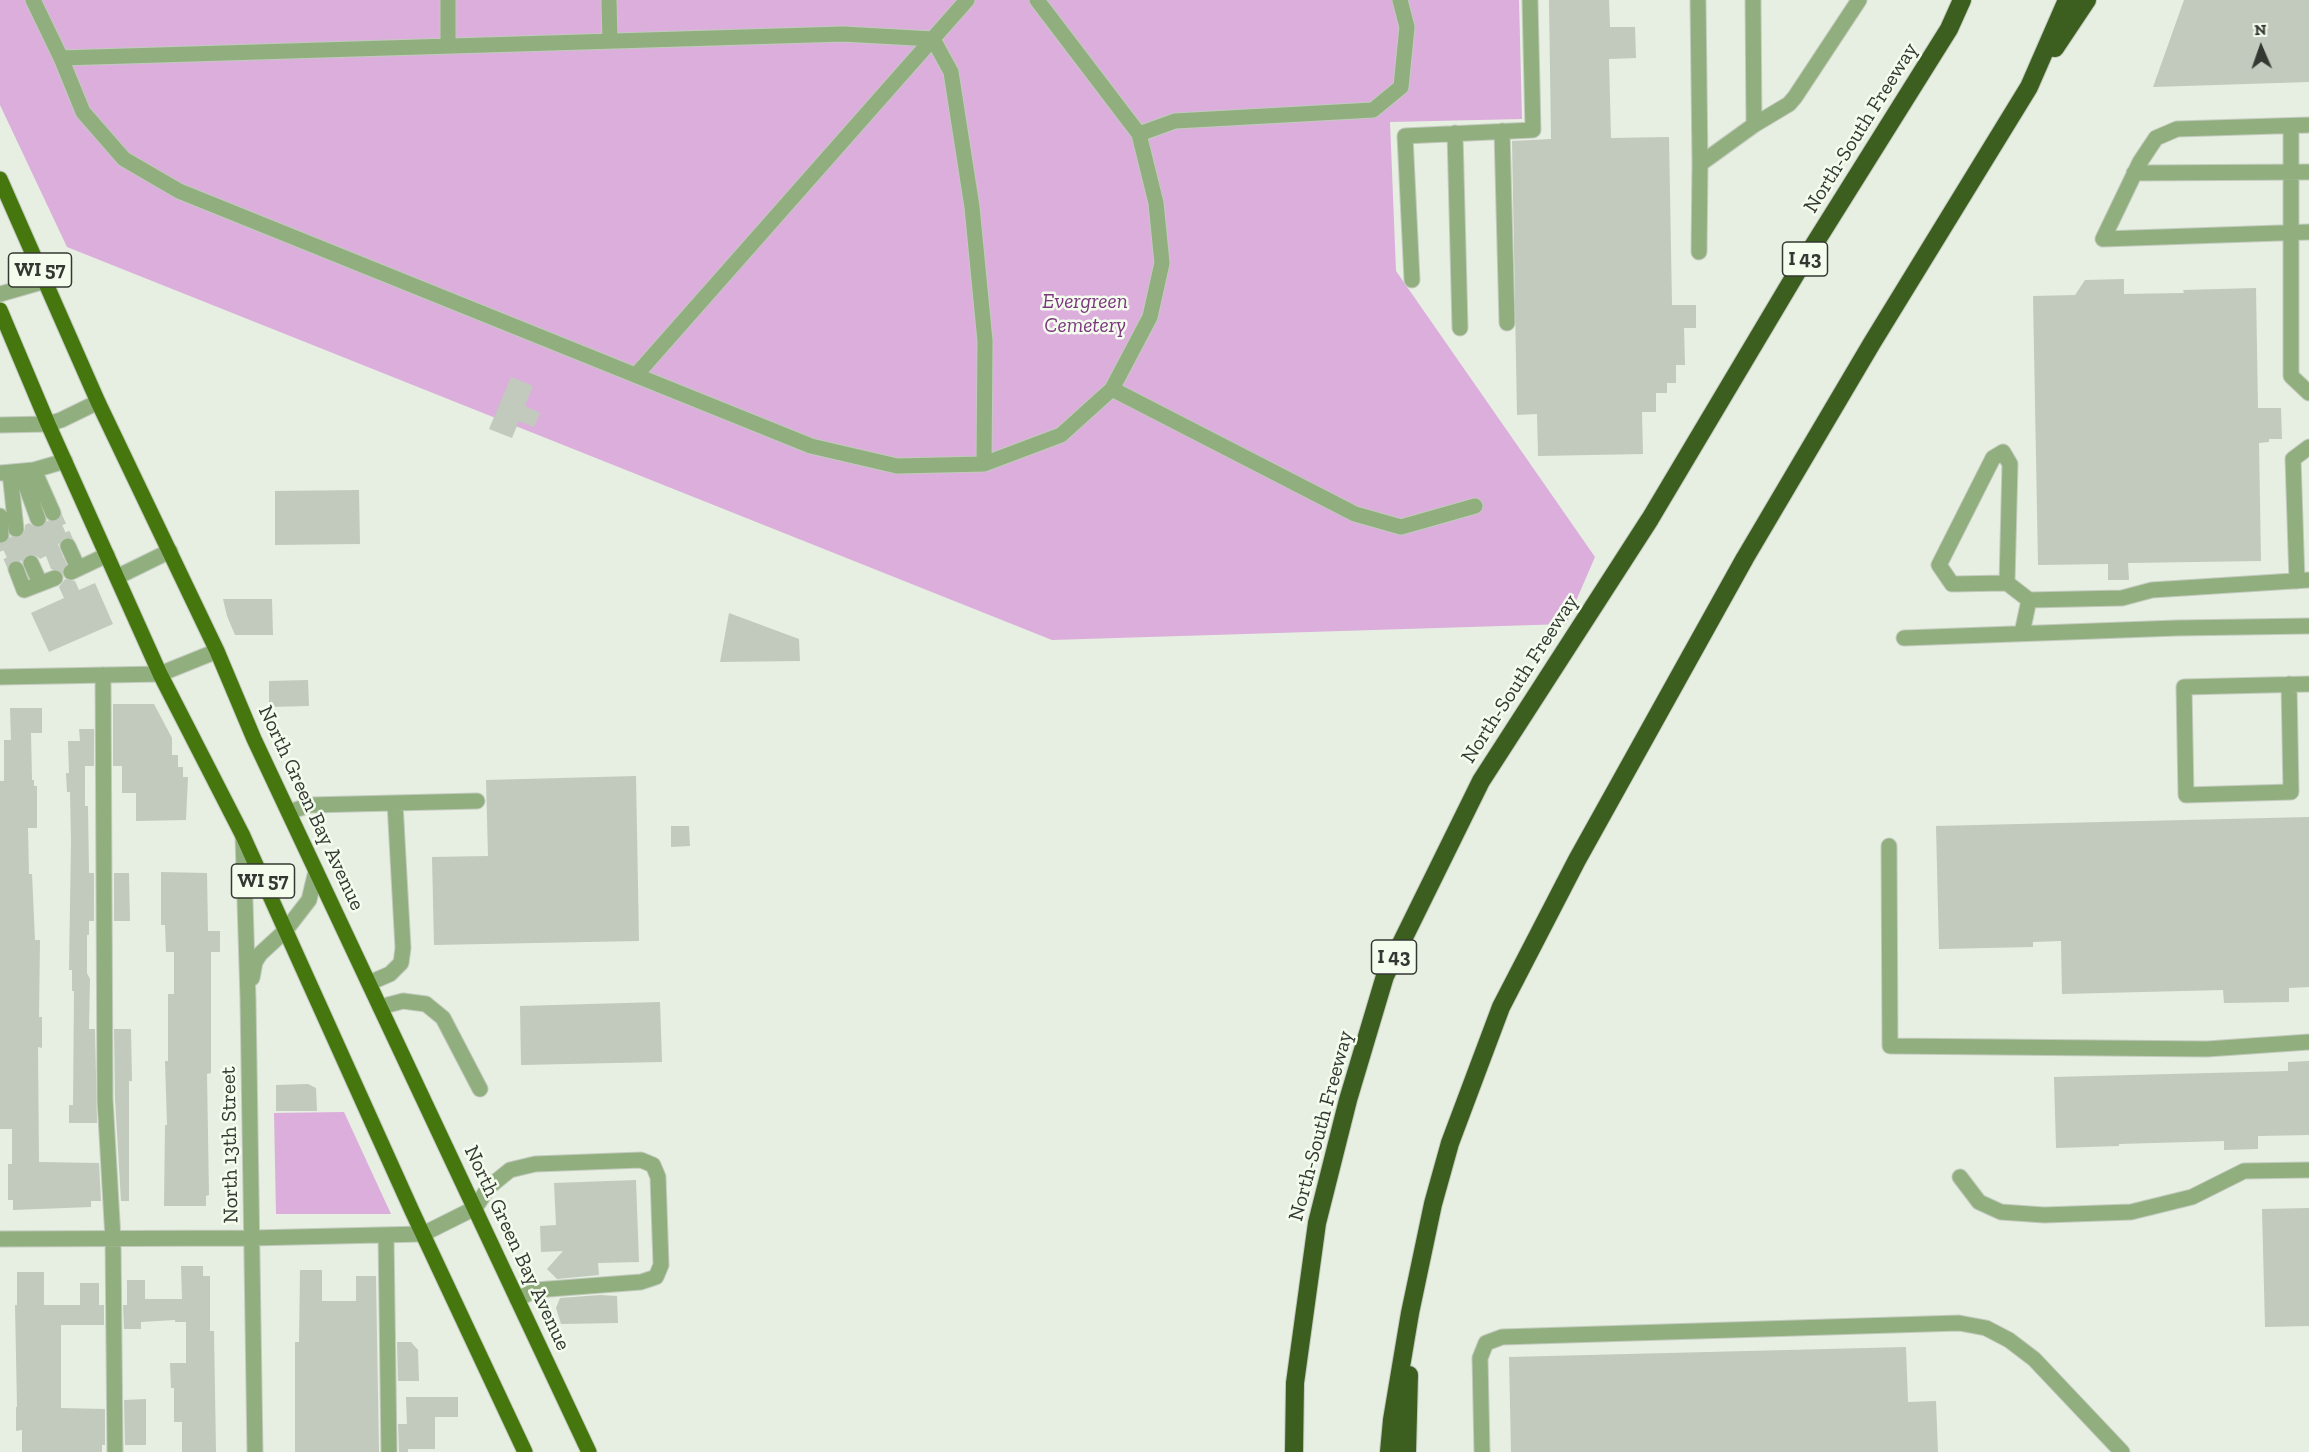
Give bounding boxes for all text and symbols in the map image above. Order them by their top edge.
north arrow [2231,18,2291,78]
text: N [2254,20,2267,39]
street label: North-South Freeway [1798,38,1924,218]
road number: I 43 [1782,242,1828,276]
road number: WI 57 [9,253,72,287]
park label: Evergreen Cemetery [1042,289,1128,339]
street label: North-South Freeway [1456,590,1584,768]
street label: North Green Bay Avenue [252,702,370,914]
road number: WI 57 [232,864,294,898]
road number: I 43 [1372,940,1416,974]
street label: North-South Freeway [1283,1028,1359,1224]
street label: North 13th Street [216,1066,244,1224]
street label: North Green Bay Avenue [458,1142,576,1354]

